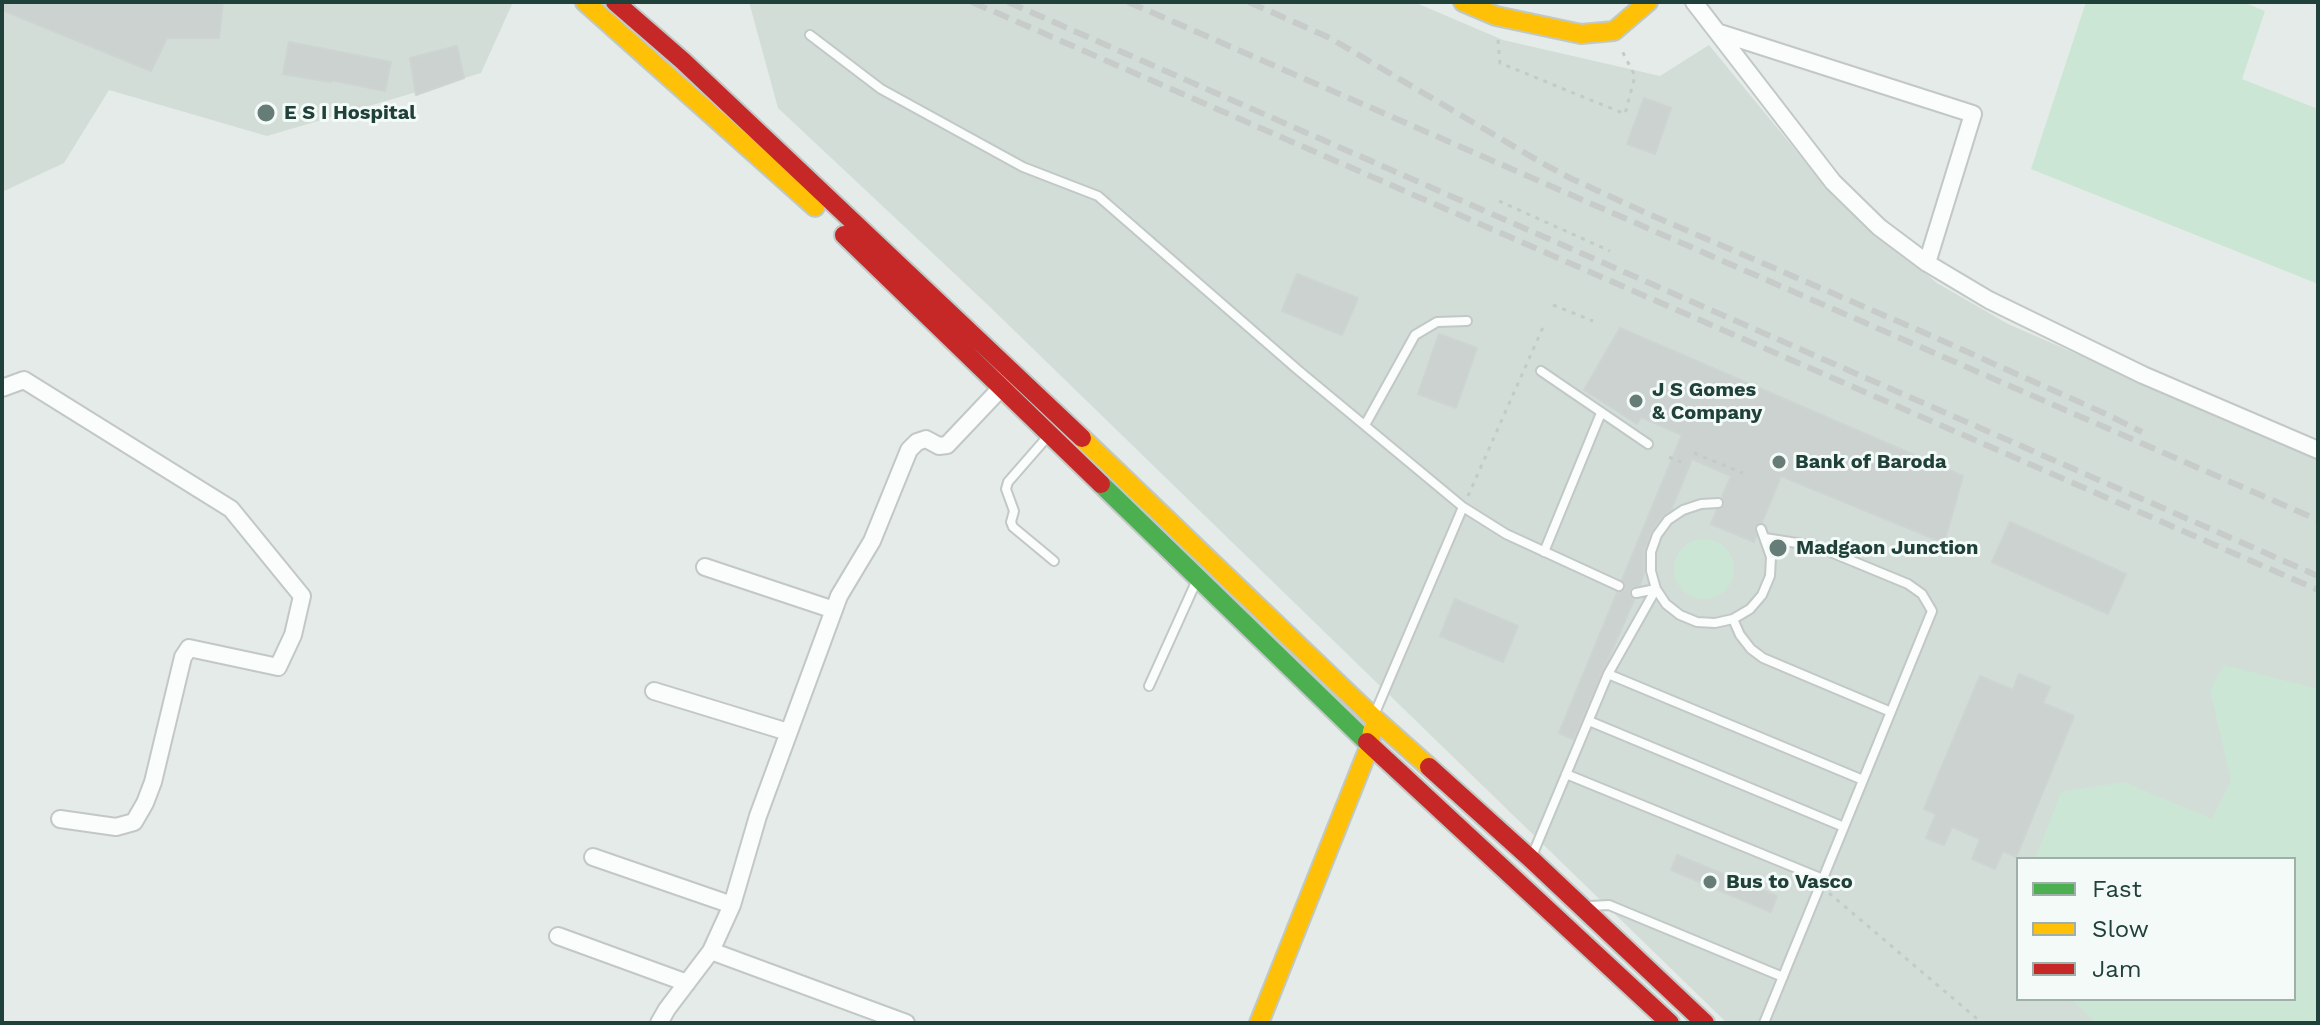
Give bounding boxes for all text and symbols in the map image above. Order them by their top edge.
place label: E S I Hospital [284,101,416,125]
marker: E S I Hospital [255,102,277,124]
place label: J S Gomes & Company [1652,378,1762,425]
marker: J S Gomes & Company [1627,392,1645,410]
place label: Bank of Baroda [1795,450,1947,474]
marker: Bank of Baroda [1770,453,1788,471]
place label: Madgaon Junction [1796,536,1978,560]
marker: Madgaon Junction [1767,537,1789,559]
legend [2016,857,2296,1001]
place label: Bus to Vasco [1726,870,1853,894]
marker: Bus to Vasco [1701,873,1719,891]
text: Fast [2092,875,2142,903]
text: Slow [2092,915,2149,943]
text: Jam [2092,955,2142,983]

